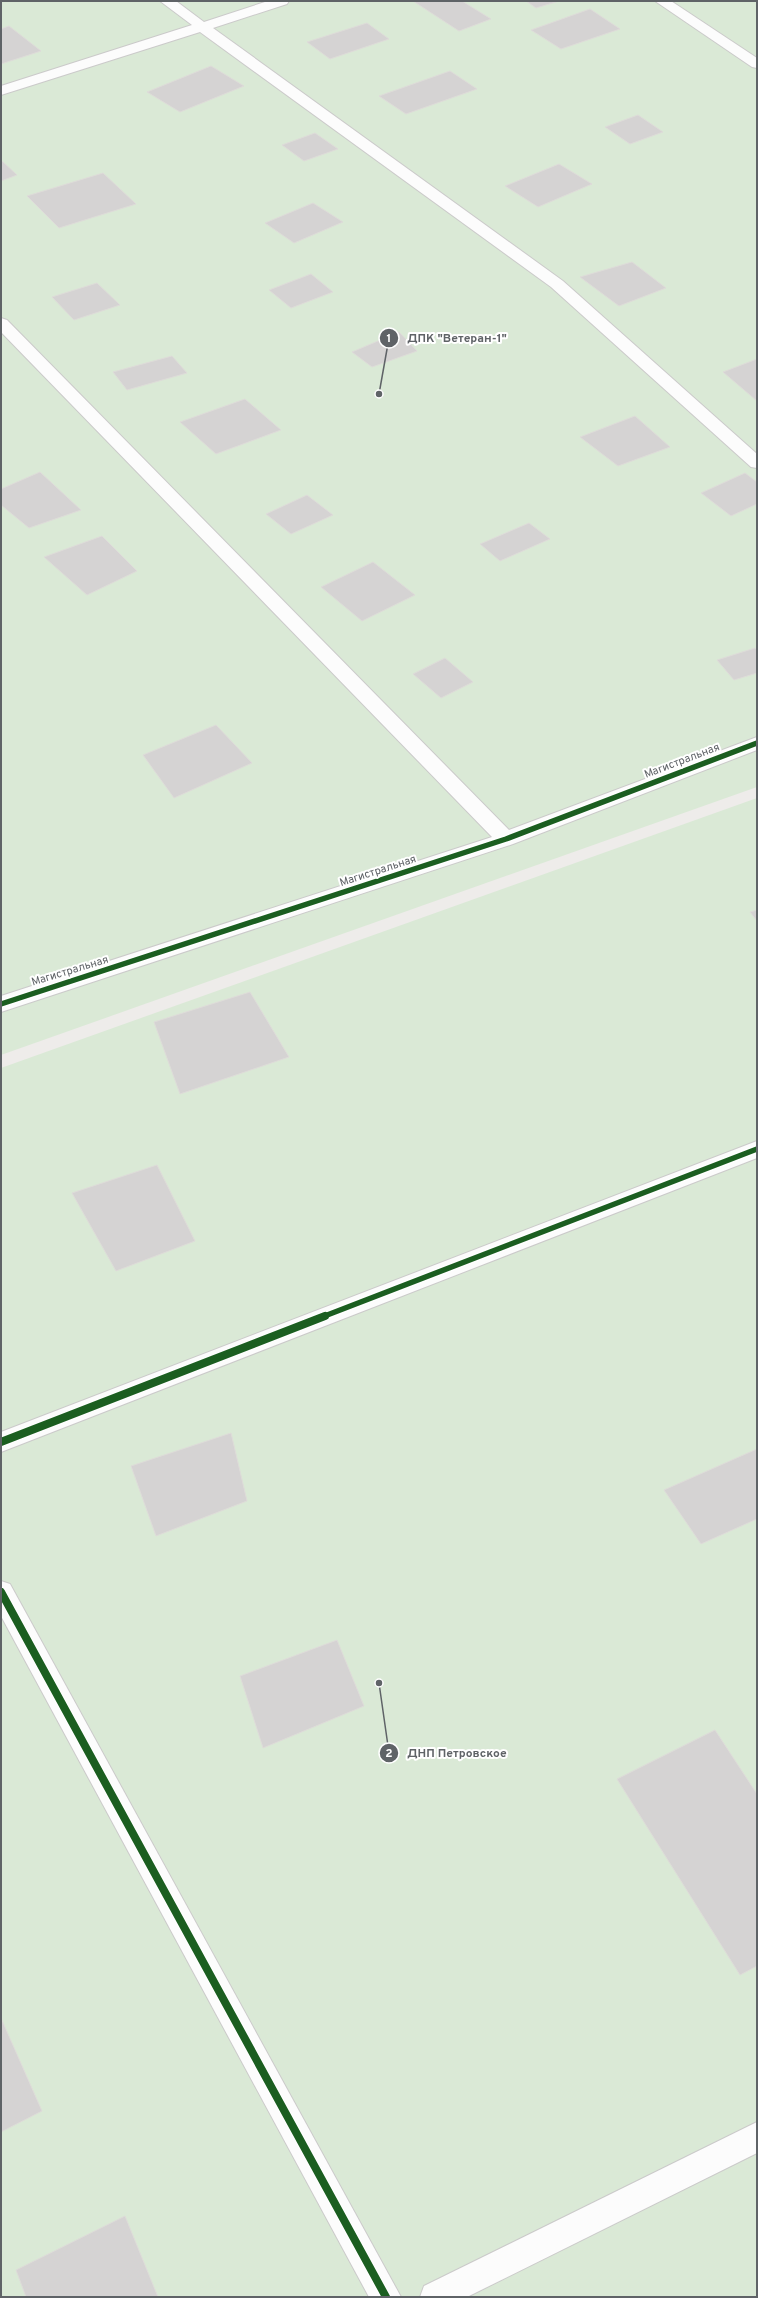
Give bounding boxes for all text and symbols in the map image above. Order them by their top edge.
callout: ДПК "Ветеран-1" [379,326,515,350]
text: 1 [387,331,391,347]
text: ДПК "Ветеран-1" [407,331,507,347]
street label: Магистральная [642,740,722,782]
street label: Магистральная [338,852,418,890]
street label: Магистральная [30,953,110,989]
callout: ДНП Петровское [379,1741,514,1765]
text: 2 [385,1746,393,1762]
text: ДНП Петровское [407,1746,507,1762]

